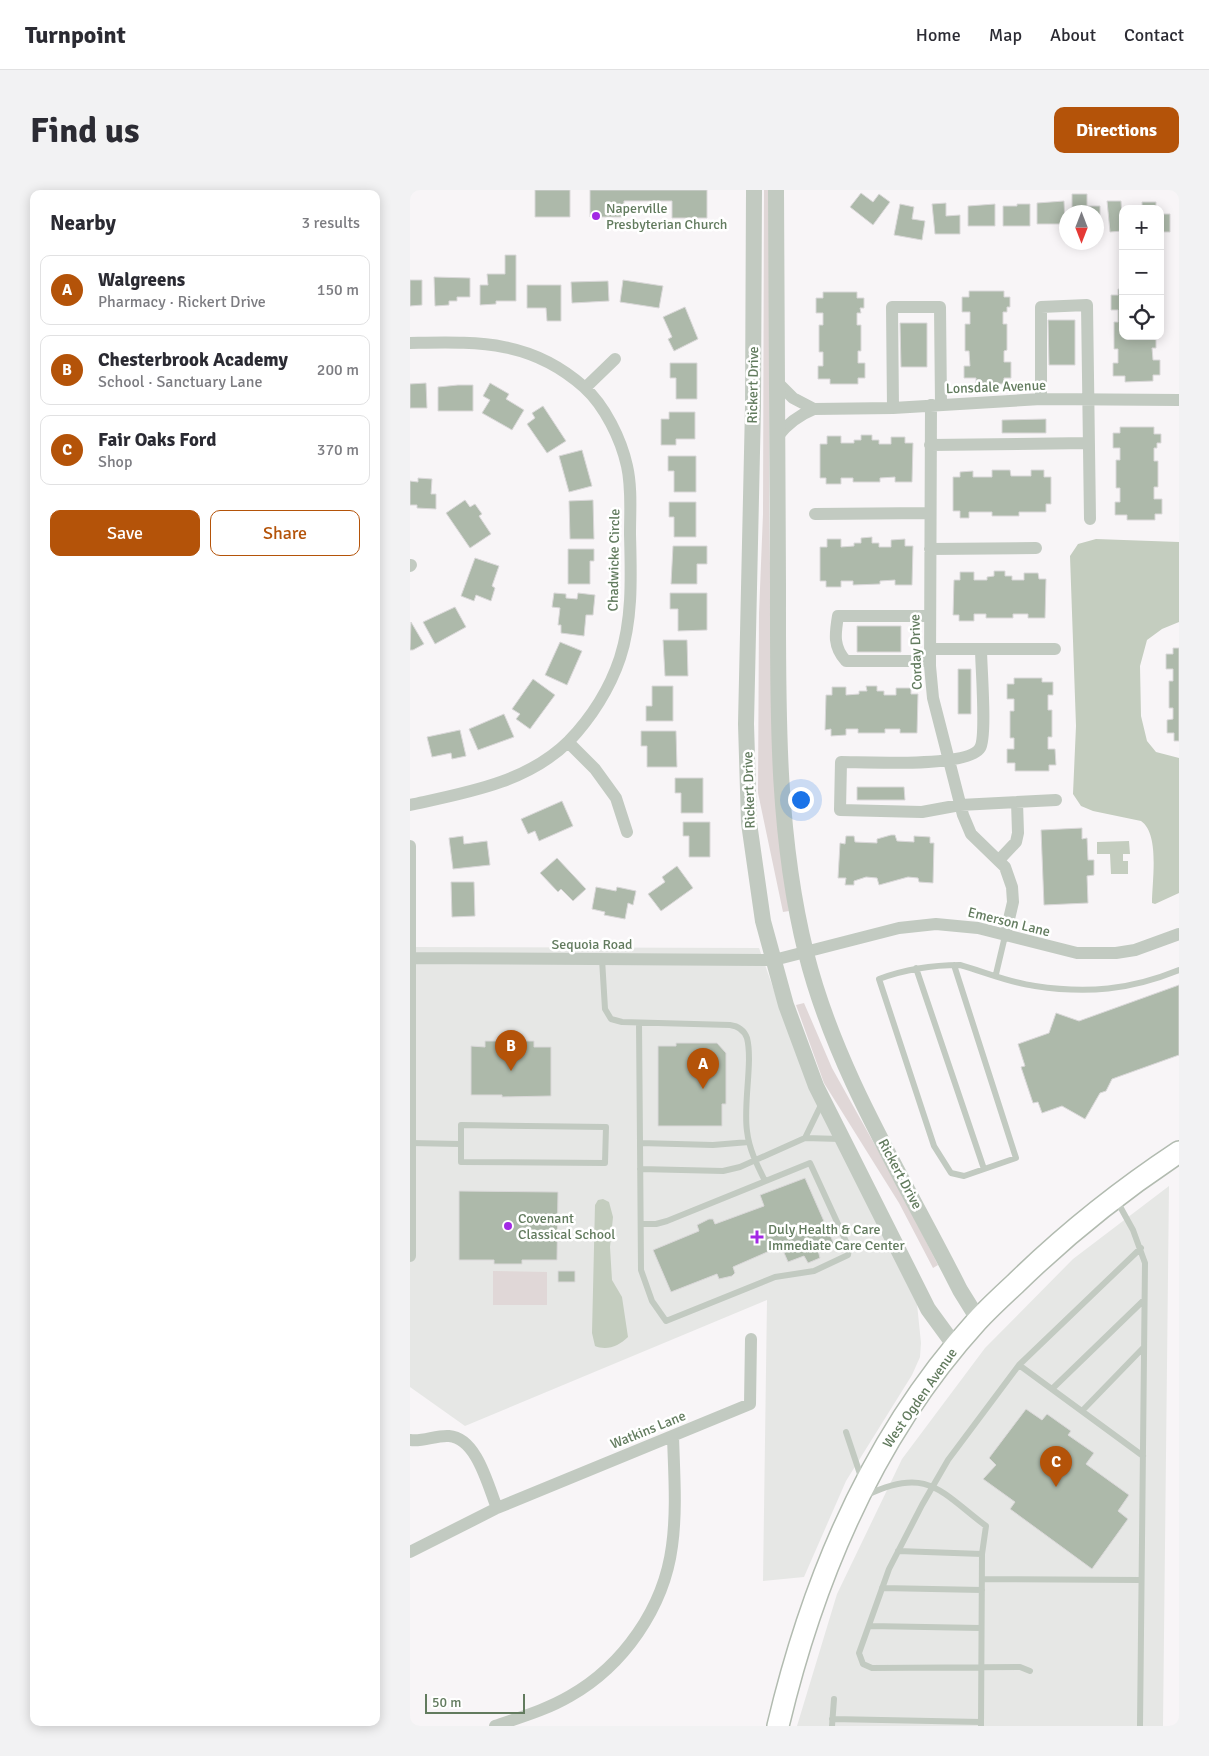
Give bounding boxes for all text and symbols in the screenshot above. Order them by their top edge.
text: Turnpoint [25,20,126,50]
text: Home [916,24,961,46]
text: Map [989,24,1022,46]
text: About [1050,24,1096,46]
text: Contact [1124,24,1184,46]
button: Directions [1054,107,1179,153]
text: Find us [30,109,140,152]
place label: Naperville Presbyterian Church [606,200,727,233]
north arrow [1059,205,1104,250]
map controls [1119,205,1164,340]
button: + [1119,205,1164,250]
text: Nearby [50,210,116,236]
marker: Naperville Presbyterian Church [590,210,602,222]
text: 3 results [301,213,360,233]
button: − [1119,250,1164,295]
text: Walgreens [98,268,185,292]
text: A [62,280,72,300]
text: 150 m [317,280,359,300]
text: Pharmacy · Rickert Drive [98,292,266,312]
button: locate [1119,295,1164,340]
street label: Rickert Drive [744,346,762,424]
text: Chesterbrook Academy [98,348,288,372]
text: B [62,360,72,380]
text: 200 m [317,360,359,380]
text: School · Sanctuary Lane [98,372,262,392]
street label: Lonsdale Avenue [946,377,1046,397]
text: Fair Oaks Ford [98,428,216,452]
text: C [62,440,72,460]
text: 370 m [317,440,359,460]
text: Shop [98,452,132,472]
street label: Chadwicke Circle [605,508,623,612]
button: Save [50,510,200,556]
button: Share [210,510,360,556]
street label: Corday Drive [906,614,926,690]
street label: Rickert Drive [739,751,759,829]
your location [788,787,814,813]
street label: Emerson Lane [966,904,1052,940]
street label: Sequoia Road [551,936,633,953]
pin: B [495,1030,527,1071]
pin: A [687,1048,719,1089]
street label: Rickert Drive [874,1136,926,1212]
place label: Covenant Classical School [518,1210,615,1243]
marker: Covenant Classical School [502,1220,514,1232]
place label: Duly Health & Care Immediate Care Center [768,1221,906,1254]
marker: Duly Health & Care Immediate Care Center [750,1230,764,1244]
street label: West Ogden Avenue [879,1345,961,1451]
street label: Watkins Lane [608,1407,688,1453]
pin: C [1040,1446,1072,1487]
scale bar [425,1691,525,1714]
text: 50 m [432,1694,461,1711]

